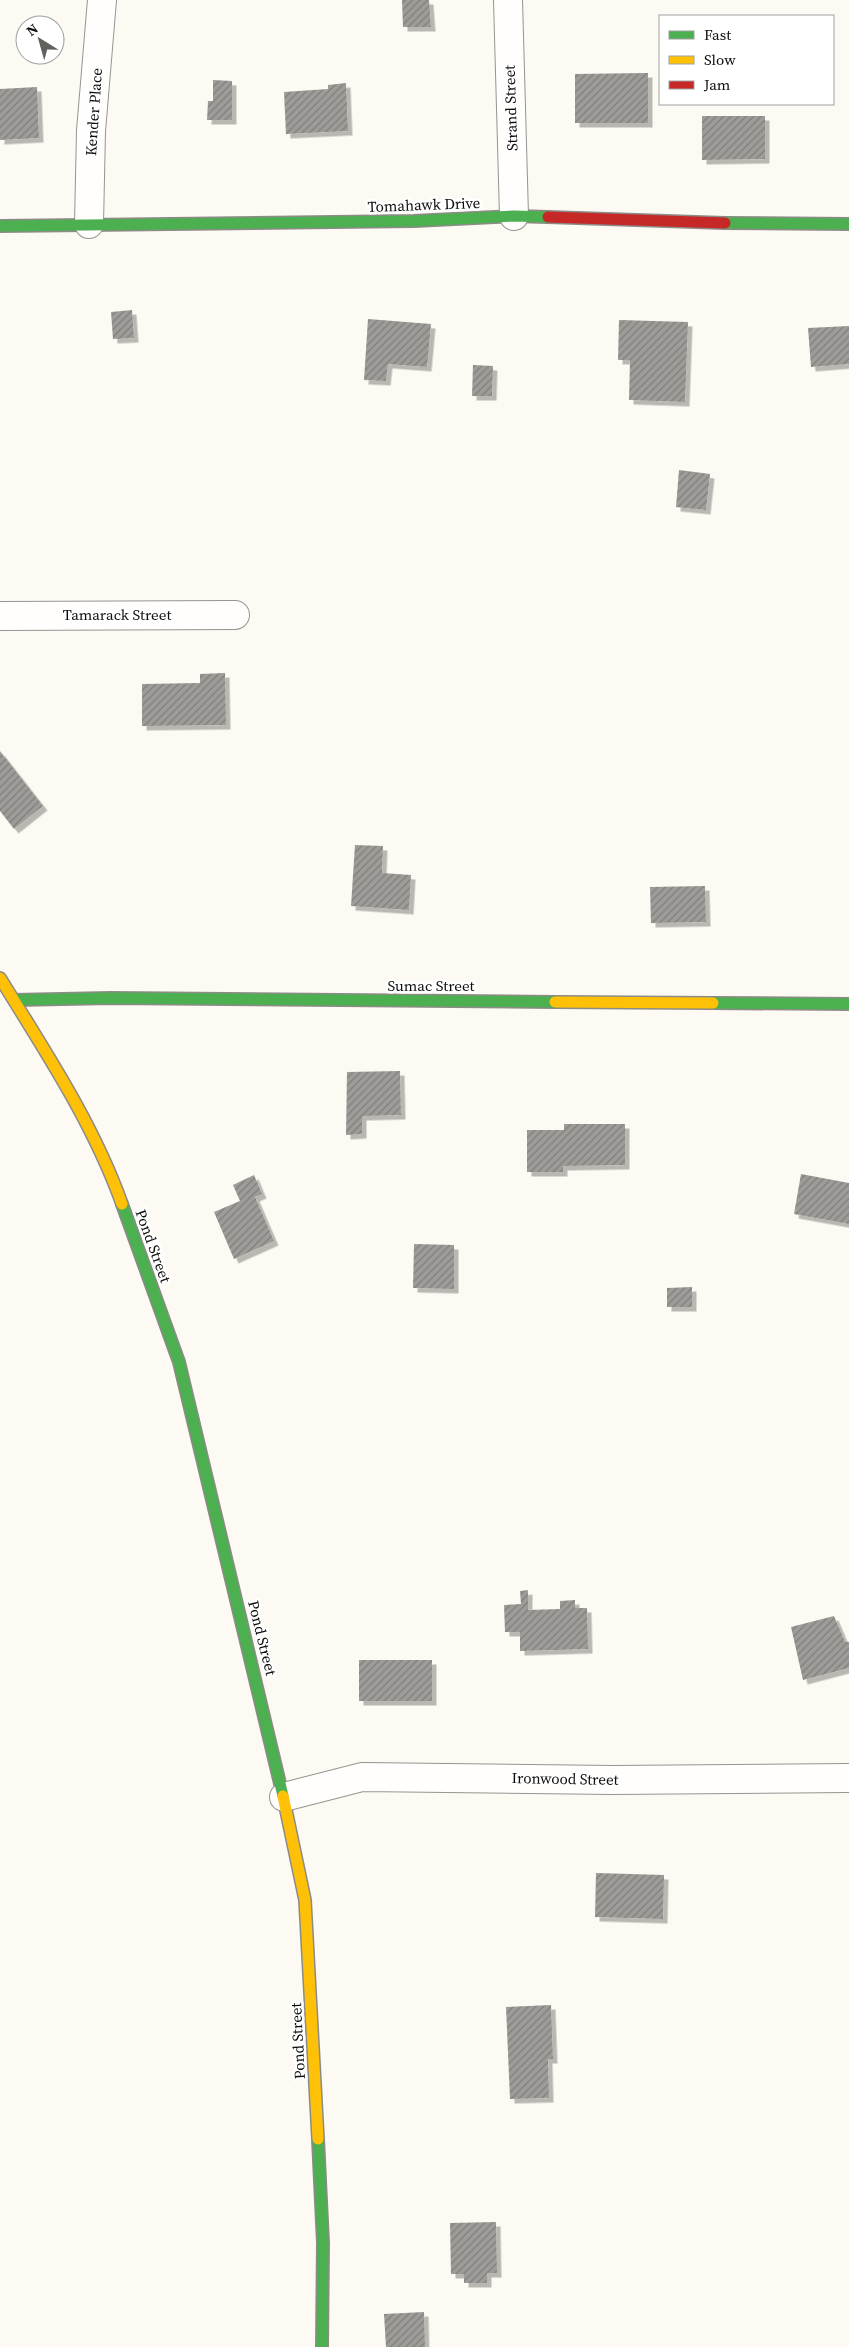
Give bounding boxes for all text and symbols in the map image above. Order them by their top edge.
north arrow [15,15,65,65]
legend [659,15,834,105]
text: N [22,19,42,41]
text: Fast [704,24,731,45]
text: Slow [704,49,736,70]
street label: Strand Street [499,65,522,151]
street label: Kender Place [80,67,107,157]
text: Jam [703,74,731,95]
street label: Tomahawk Drive [367,192,481,217]
street label: Tamarack Street [63,604,171,625]
street label: Sumac Street [387,975,475,996]
street label: Pond Street [130,1206,176,1286]
street label: Pond Street [243,1598,282,1678]
street label: Ironwood Street [511,1767,619,1790]
street label: Pond Street [285,2002,310,2080]

